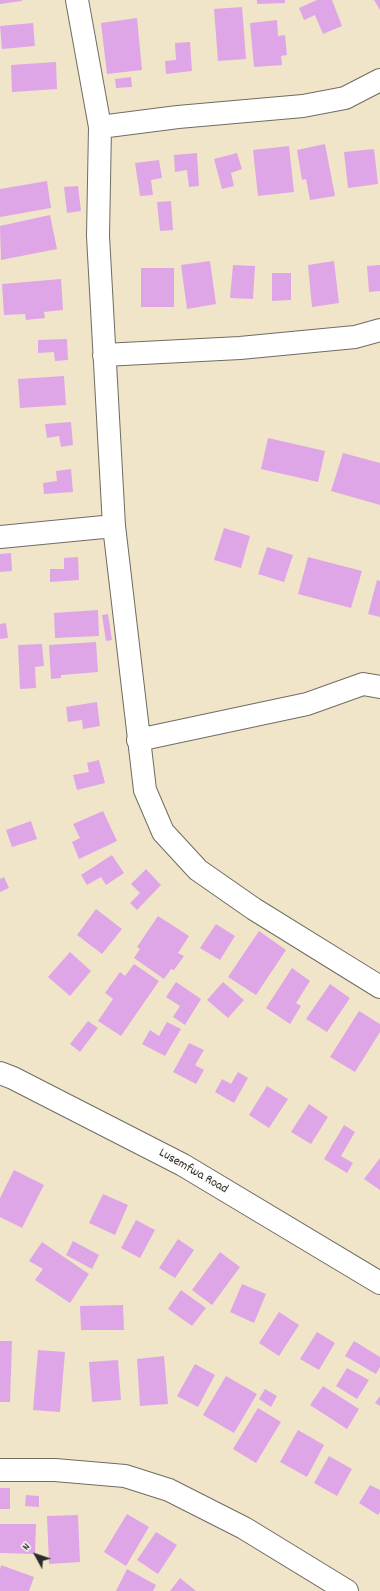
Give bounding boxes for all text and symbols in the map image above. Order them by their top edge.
street label: Lusemfwa Road [156,1146,230,1198]
north arrow [16,1535,56,1575]
text: N [19,1540,35,1555]

